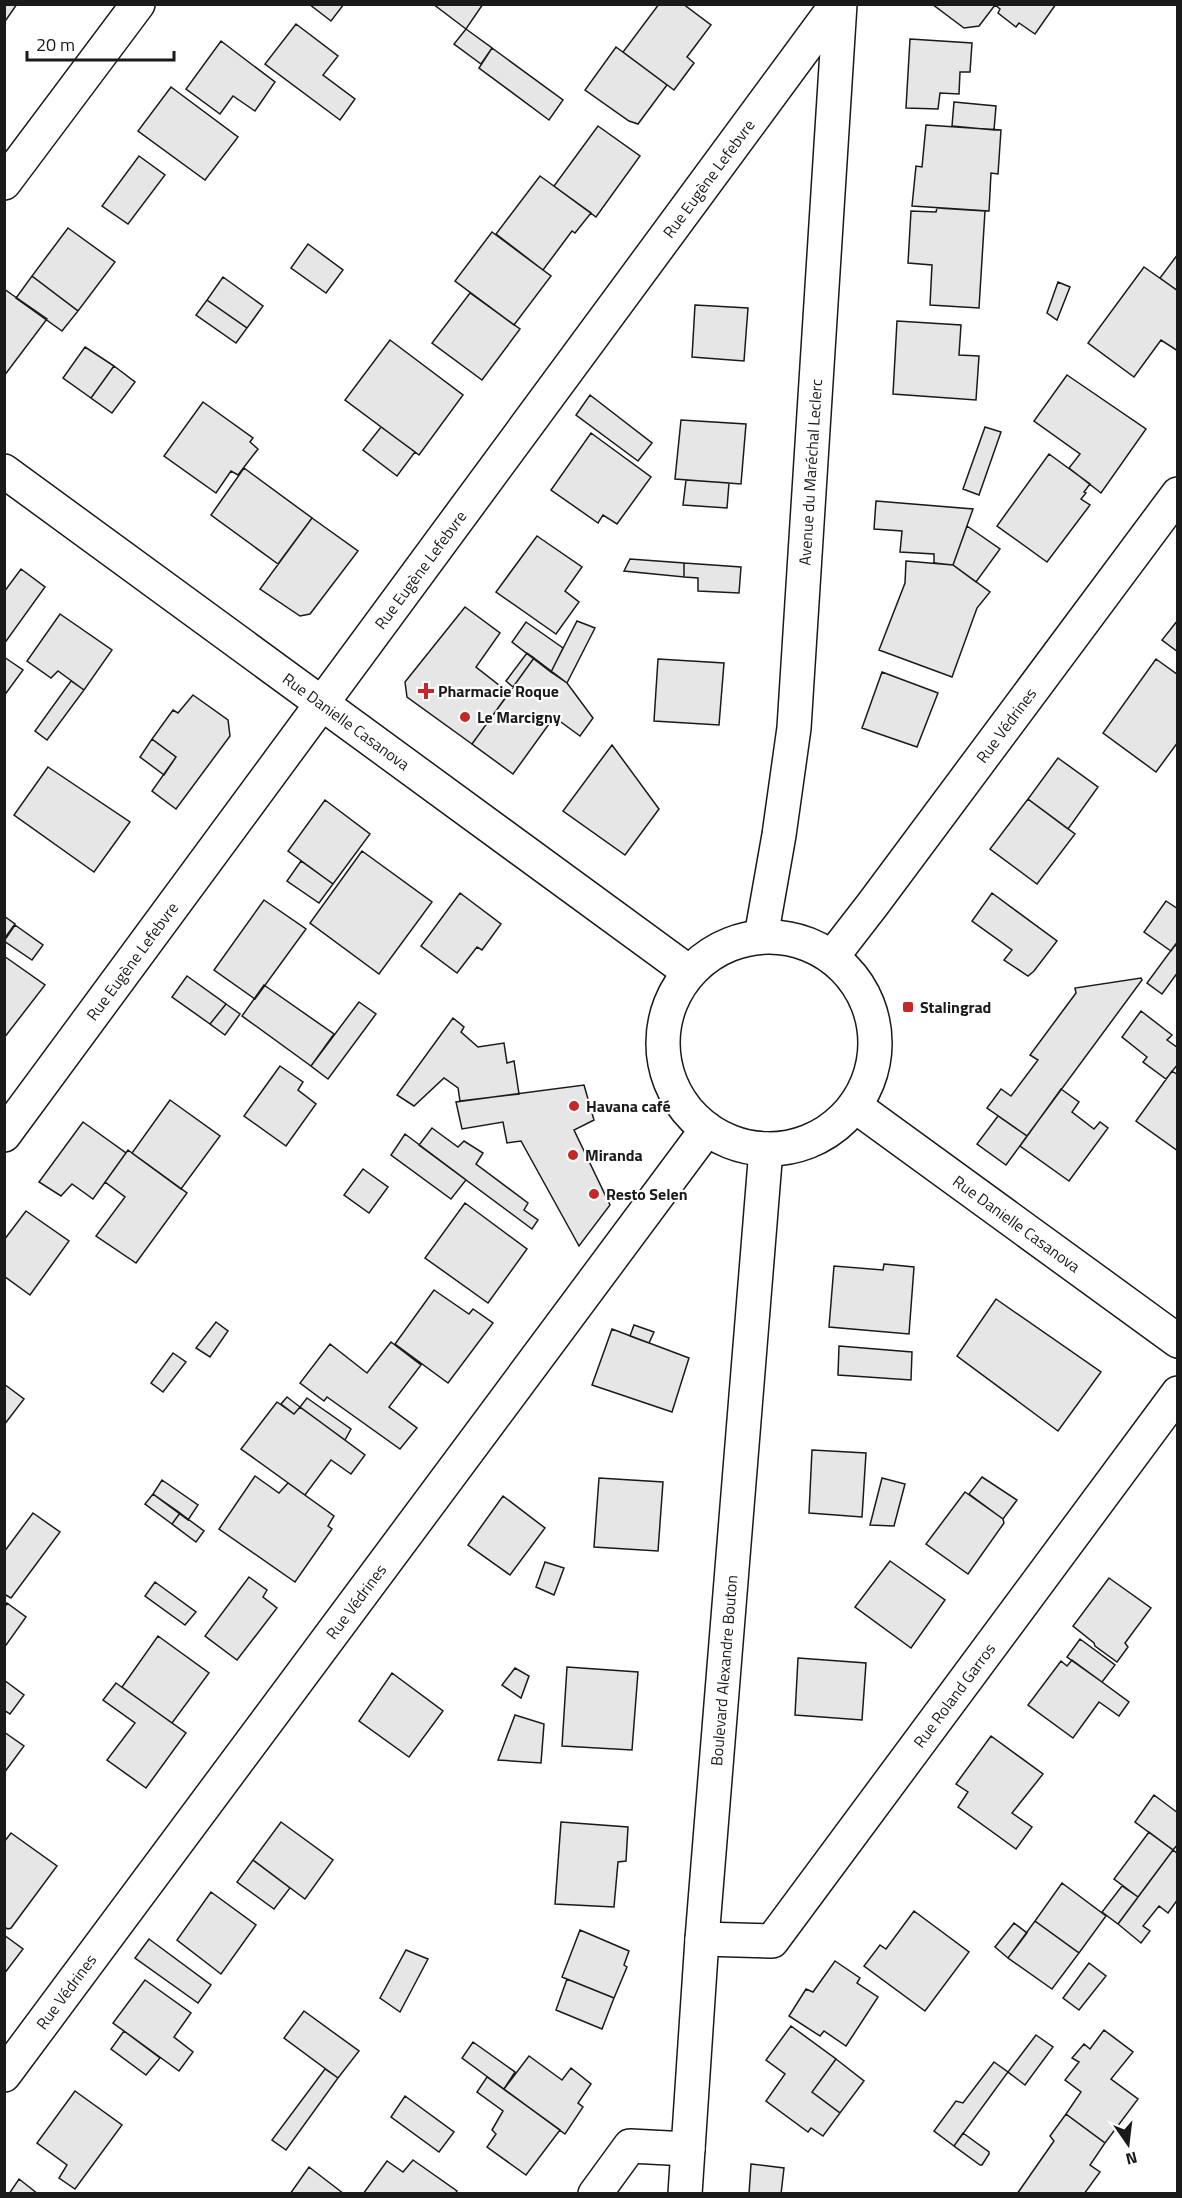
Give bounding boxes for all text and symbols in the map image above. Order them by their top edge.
scale bar [27,24,174,62]
text: 20 m [36,31,75,58]
street label: Rue Eugène Lefebvre [657,114,760,243]
street label: Avenue du Maréchal Leclerc [792,378,828,566]
street label: Rue Eugène Lefebvre [368,505,472,634]
street label: Rue Danielle Casanova [278,667,415,776]
place label: Pharmacie Roque [438,679,559,703]
street label: Rue Védrines [970,682,1042,768]
marker: Pharmacie Roque [419,684,433,698]
place label: Le Marcigny [477,705,561,729]
marker: Le Marcigny [458,710,472,724]
street label: Rue Eugène Lefebvre [80,897,184,1025]
place label: Stalingrad [920,995,991,1019]
marker: Stalingrad [901,1000,915,1014]
place label: Havana café [586,1094,671,1118]
marker: Havana café [567,1099,581,1113]
place label: Miranda [585,1143,643,1167]
marker: Miranda [566,1148,580,1162]
street label: Rue Danielle Casanova [948,1169,1085,1278]
place label: Resto Selen [606,1182,688,1206]
marker: Resto Selen [587,1187,601,1201]
street label: Rue Védrines [320,1559,392,1644]
street label: Boulevard Alexandre Bouton [704,1574,743,1767]
street label: Rue Roland Garros [907,1638,1001,1753]
street label: Rue Védrines [30,1949,102,2034]
north arrow [1098,2114,1158,2174]
text: N [1123,2146,1140,2172]

